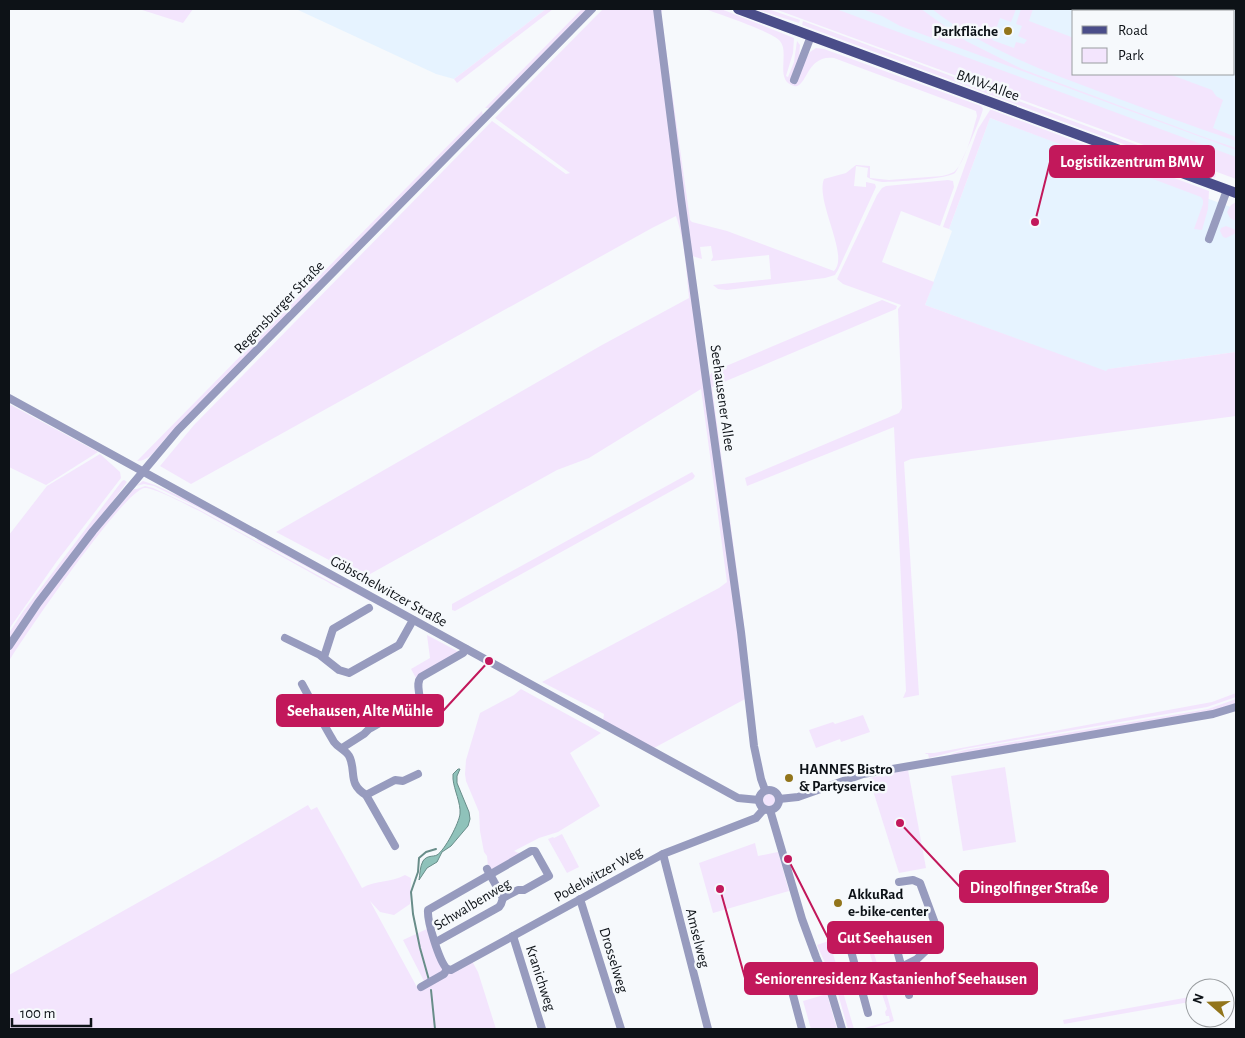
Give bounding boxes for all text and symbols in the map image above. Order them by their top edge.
legend [1072,10,1235,75]
text: Road [1118,23,1148,38]
place label: Parkfläche [933,24,998,39]
marker: Parkfläche [1002,25,1014,37]
text: Park [1118,48,1144,63]
street label: BMW-Allee [954,67,1021,104]
callout: Logistikzentrum BMW [1050,146,1214,177]
text: Logistikzentrum BMW [1060,154,1205,170]
street label: Regensburger Straße [231,258,327,357]
street label: Seehausener Allee [708,344,737,452]
street label: Göbschelwitzer Straße [328,553,450,630]
callout: Seehausen, Alte Mühle [277,695,443,726]
text: Seehausen, Alte Mühle [287,703,433,719]
place label: HANNES Bistro & Partyservice [799,762,893,794]
marker: HANNES Bistro & Partyservice [783,772,795,784]
street label: Podelwitzer Weg [552,844,646,905]
callout: Dingolfinger Straße [960,871,1108,902]
street label: Schwalbenweg [431,875,514,933]
text: Dingolfinger Straße [970,880,1099,896]
place label: AkkuRad e-bike-center [848,887,929,919]
marker: AkkuRad e-bike-center [832,897,844,909]
street label: Amselweg [683,907,712,970]
callout: Gut Seehausen [828,922,943,953]
street label: Drosselweg [596,926,631,995]
text: Gut Seehausen [838,930,932,946]
street label: Kranichweg [523,943,558,1014]
callout: Seniorenresidenz Kastanienhof Seehausen [745,963,1037,994]
text: Seniorenresidenz Kastanienhof Seehausen [755,971,1027,987]
north arrow [1185,978,1235,1028]
text: N [1190,992,1207,1006]
scale bar [12,996,91,1028]
text: 100 m [20,1006,55,1021]

